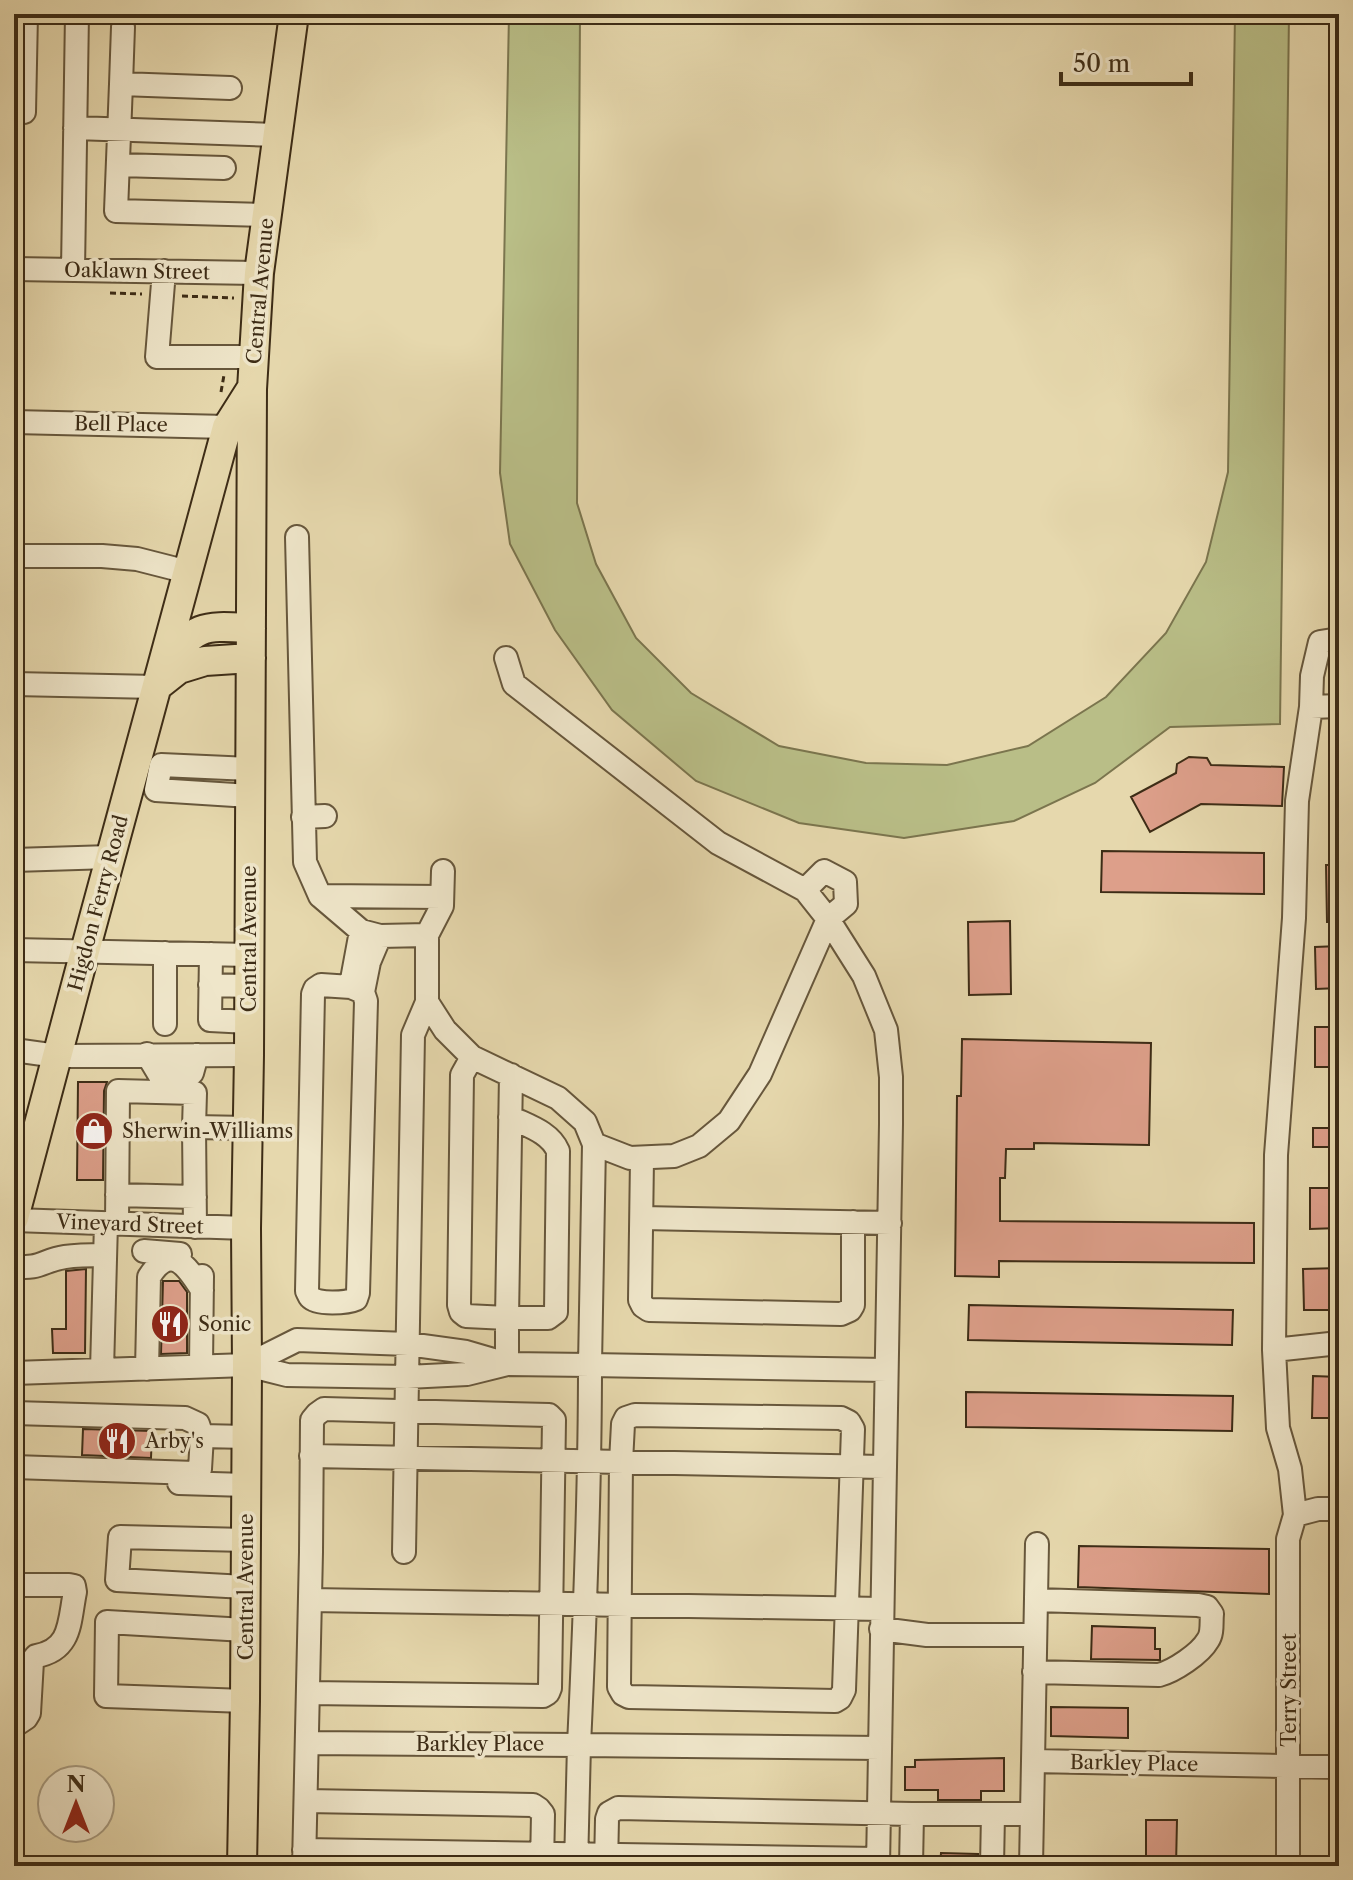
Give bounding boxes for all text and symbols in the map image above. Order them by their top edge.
scale bar [1061,36,1191,86]
text: 50 m [1073,49,1130,78]
street label: Central Avenue [242,217,278,365]
street label: Oaklawn Street [64,258,210,284]
street label: Bell Place [74,411,168,437]
street label: Higdon Ferry Road [63,812,133,994]
street label: Central Avenue [237,866,261,1012]
shop icon: Sherwin-Williams [73,1110,115,1152]
place label: Sherwin-Williams [122,1119,293,1143]
street label: Vineyard Street [55,1209,204,1239]
restaurant icon: Sonic [149,1303,191,1345]
place label: Sonic [198,1312,251,1336]
restaurant icon: Arby's [96,1420,138,1462]
place label: Arby's [144,1429,204,1453]
street label: Central Avenue [234,1514,258,1660]
street label: Terry Street [1277,1633,1301,1747]
street label: Barkley Place [416,1732,544,1756]
street label: Barkley Place [1070,1750,1198,1776]
north arrow [36,1764,116,1844]
text: N [66,1771,86,1798]

